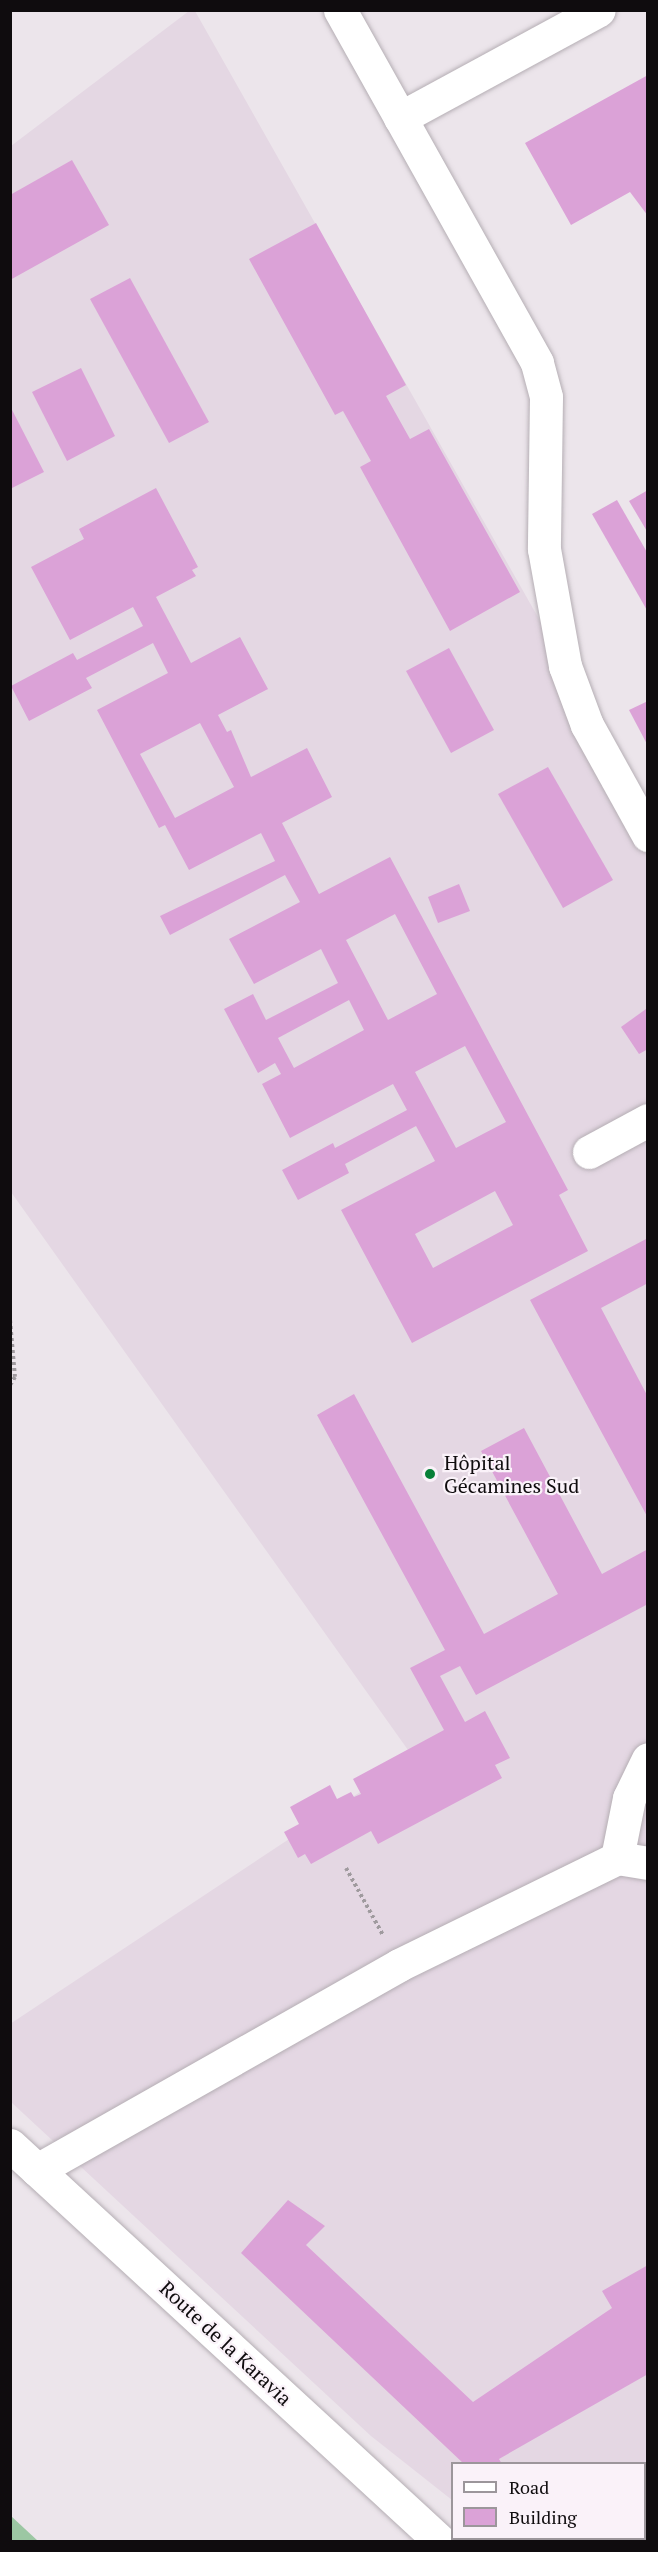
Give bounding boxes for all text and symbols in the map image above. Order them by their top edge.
place label: Hôpital Gécamines Sud [444,1450,579,1497]
marker: Hôpital Gécamines Sud [421,1465,439,1483]
street label: Route de la Karavia [155,2276,297,2410]
legend [451,2462,646,2540]
text: Road [509,2475,549,2499]
text: Building [509,2505,577,2529]

